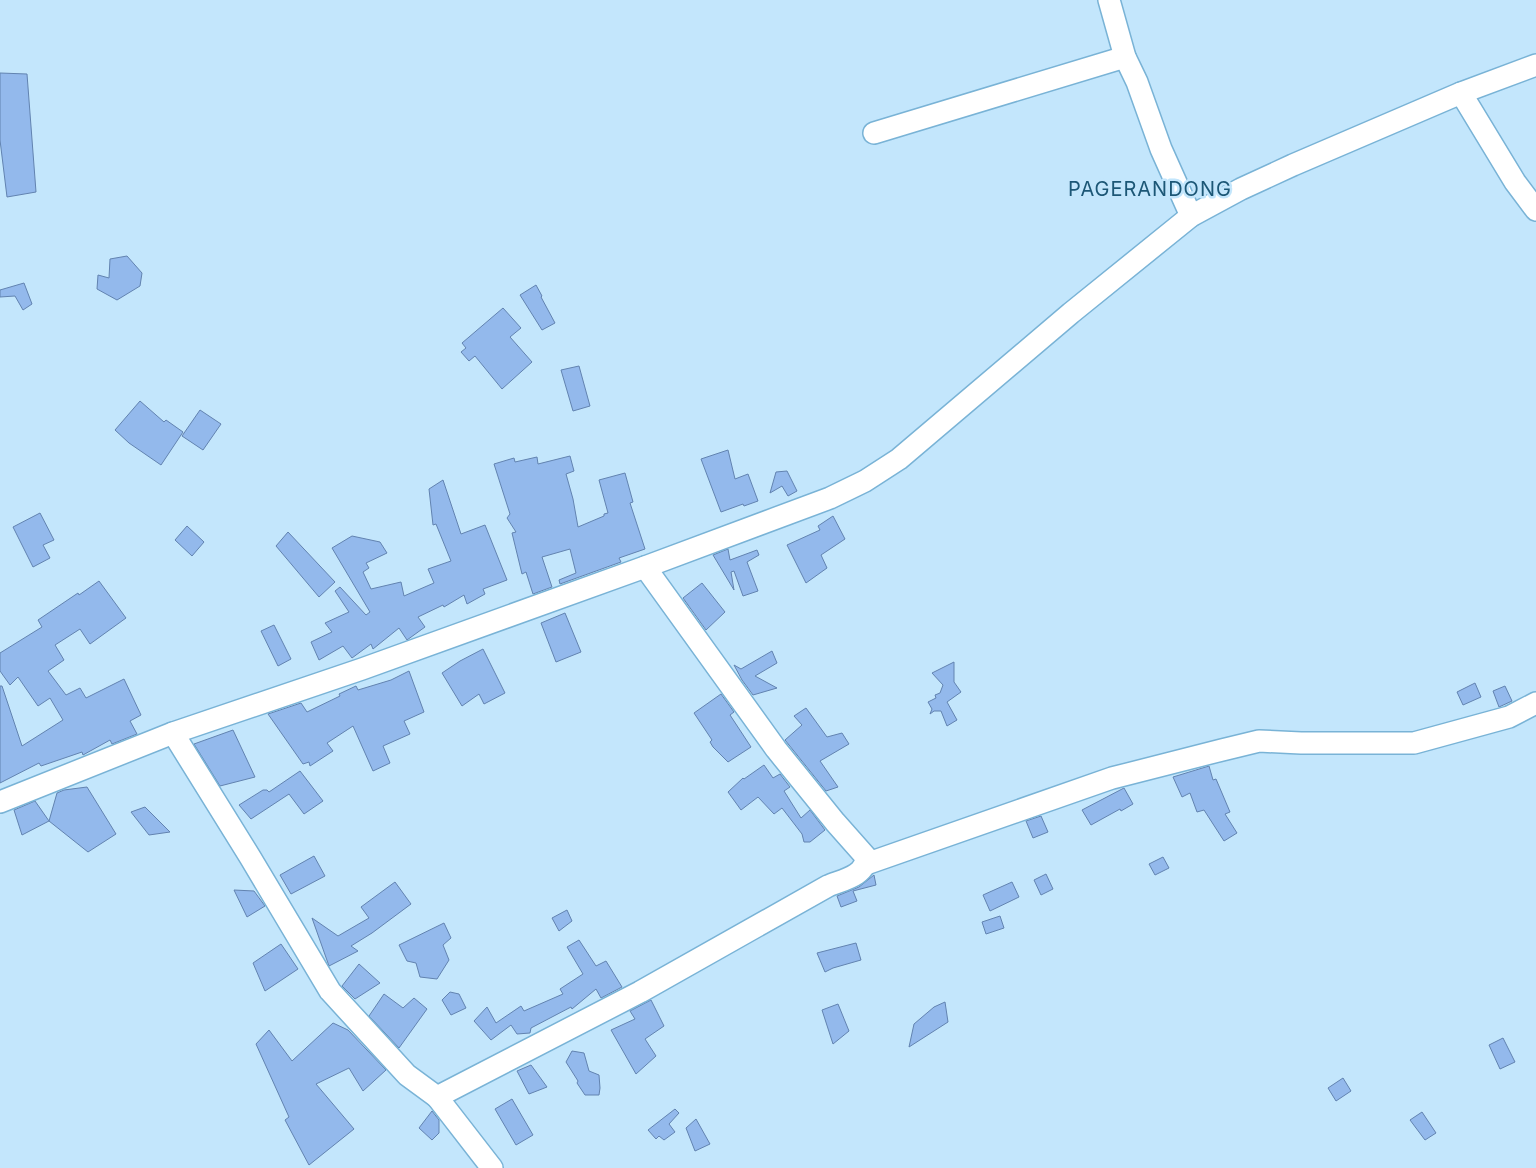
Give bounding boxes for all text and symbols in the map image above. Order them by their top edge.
district label: PAGERANDONG [1068,177,1232,201]

